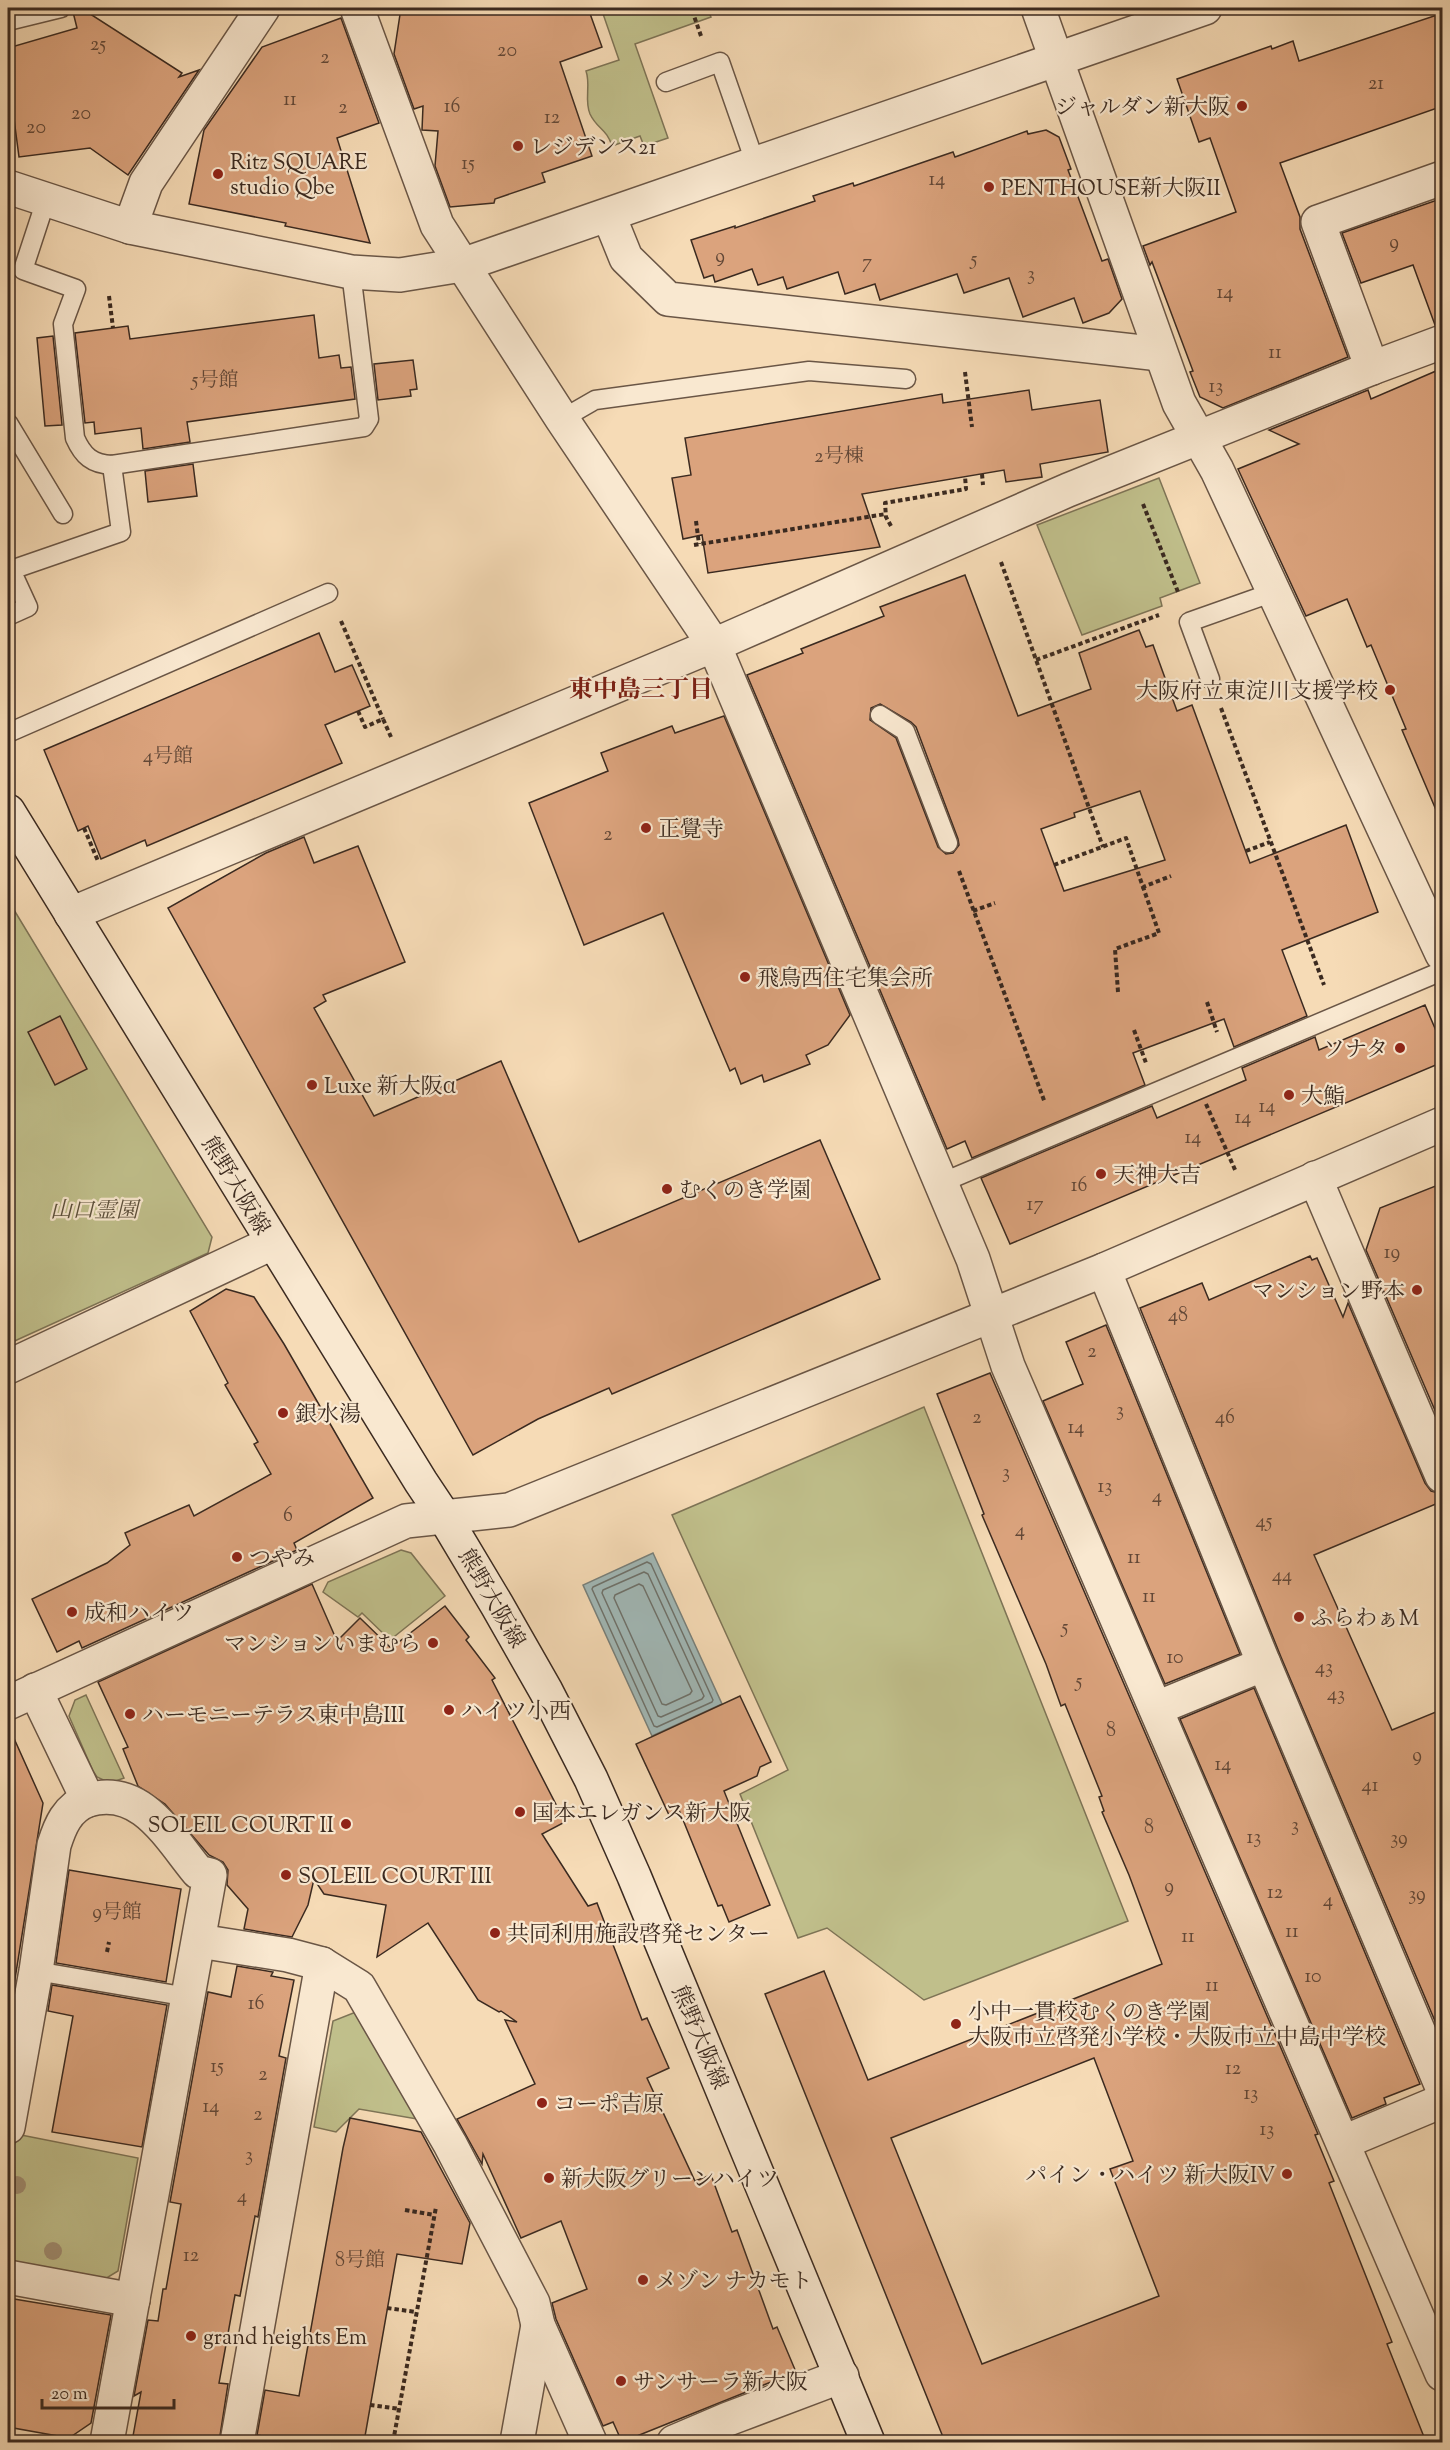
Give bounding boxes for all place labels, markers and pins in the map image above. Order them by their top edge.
place label: ジャルダン新大阪 [1055,93,1230,125]
marker: ジャルダン新大阪 [1235,99,1249,113]
place label: レジデンス21 [530,133,657,165]
marker: レジデンス21 [511,139,525,153]
place label: Ritz SQUARE studio Qbe [230,148,368,205]
marker: Ritz SQUARE studio Qbe [211,167,225,181]
place label: PENTHOUSE新大阪II [1001,174,1221,206]
marker: PENTHOUSE新大阪II [982,180,996,194]
place label: 大阪府立東淀川支援学校 [1136,677,1378,709]
marker: 大阪府立東淀川支援学校 [1383,683,1397,697]
place label: 正覺寺 [658,815,724,847]
marker: 正覺寺 [639,821,653,835]
place label: 飛鳥西住宅集会所 [757,964,933,996]
marker: 飛鳥西住宅集会所 [738,970,752,984]
place label: ソナタ [1323,1035,1388,1067]
marker: ソナタ [1393,1041,1407,1055]
place label: Luxe 新大阪α [324,1072,456,1104]
marker: Luxe 新大阪α [305,1078,319,1092]
place label: 大鮨 [1301,1082,1345,1114]
marker: 大鮨 [1282,1088,1296,1102]
place label: 天神大吉 [1113,1161,1201,1193]
marker: 天神大吉 [1094,1167,1108,1181]
place label: むくのき学園 [679,1176,811,1208]
marker: むくのき学園 [660,1182,674,1196]
place label: マンション野本 [1252,1277,1405,1309]
marker: マンション野本 [1410,1283,1424,1297]
place label: 銀水湯 [295,1400,361,1432]
marker: 銀水湯 [276,1406,290,1420]
place label: つやみ [249,1544,315,1576]
marker: つやみ [230,1550,244,1564]
place label: 成和ハイツ [84,1599,194,1631]
place label: ふらわぁM [1311,1604,1419,1636]
marker: 成和ハイツ [65,1605,79,1619]
marker: ふらわぁM [1292,1610,1306,1624]
place label: マンションいまむら [224,1630,421,1662]
marker: マンションいまむら [426,1636,440,1650]
place label: ハイツ小西 [461,1697,571,1729]
place label: ハーモニーテラス東中島III [142,1701,405,1733]
marker: ハイツ小西 [442,1703,456,1717]
marker: ハーモニーテラス東中島III [123,1707,137,1721]
place label: 国本エレガンス新大阪 [532,1799,751,1831]
marker: 国本エレガンス新大阪 [513,1805,527,1819]
place label: SOLEIL COURT II [148,1811,334,1843]
marker: SOLEIL COURT II [339,1817,353,1831]
place label: SOLEIL COURT III [298,1862,492,1894]
marker: SOLEIL COURT III [279,1868,293,1882]
place label: 共同利用施設啓発センター [507,1920,770,1952]
marker: 共同利用施設啓発センター [488,1926,502,1940]
place label: 小中一貫校むくのき学園 大阪市立啓発小学校・大阪市立中島中学校 [968,1998,1386,2055]
marker: 小中一貫校むくのき学園 大阪市立啓発小学校・大阪市立中島中学校 [949,2017,963,2031]
place label: コーポ吉原 [554,2090,664,2122]
marker: コーポ吉原 [535,2096,549,2110]
place label: パイン・ハイツ 新大阪IV [1025,2161,1275,2193]
place label: 新大阪グリーンハイツ [561,2165,779,2197]
marker: パイン・ハイツ 新大阪IV [1280,2167,1294,2181]
marker: 新大阪グリーンハイツ [542,2171,556,2185]
place label: メゾン ナカモト [655,2267,813,2299]
marker: メゾン ナカモト [636,2273,650,2287]
place label: grand heights Em [203,2323,367,2355]
marker: grand heights Em [184,2329,198,2343]
place label: サンサーラ新大阪 [633,2368,808,2400]
marker: サンサーラ新大阪 [614,2374,628,2388]

